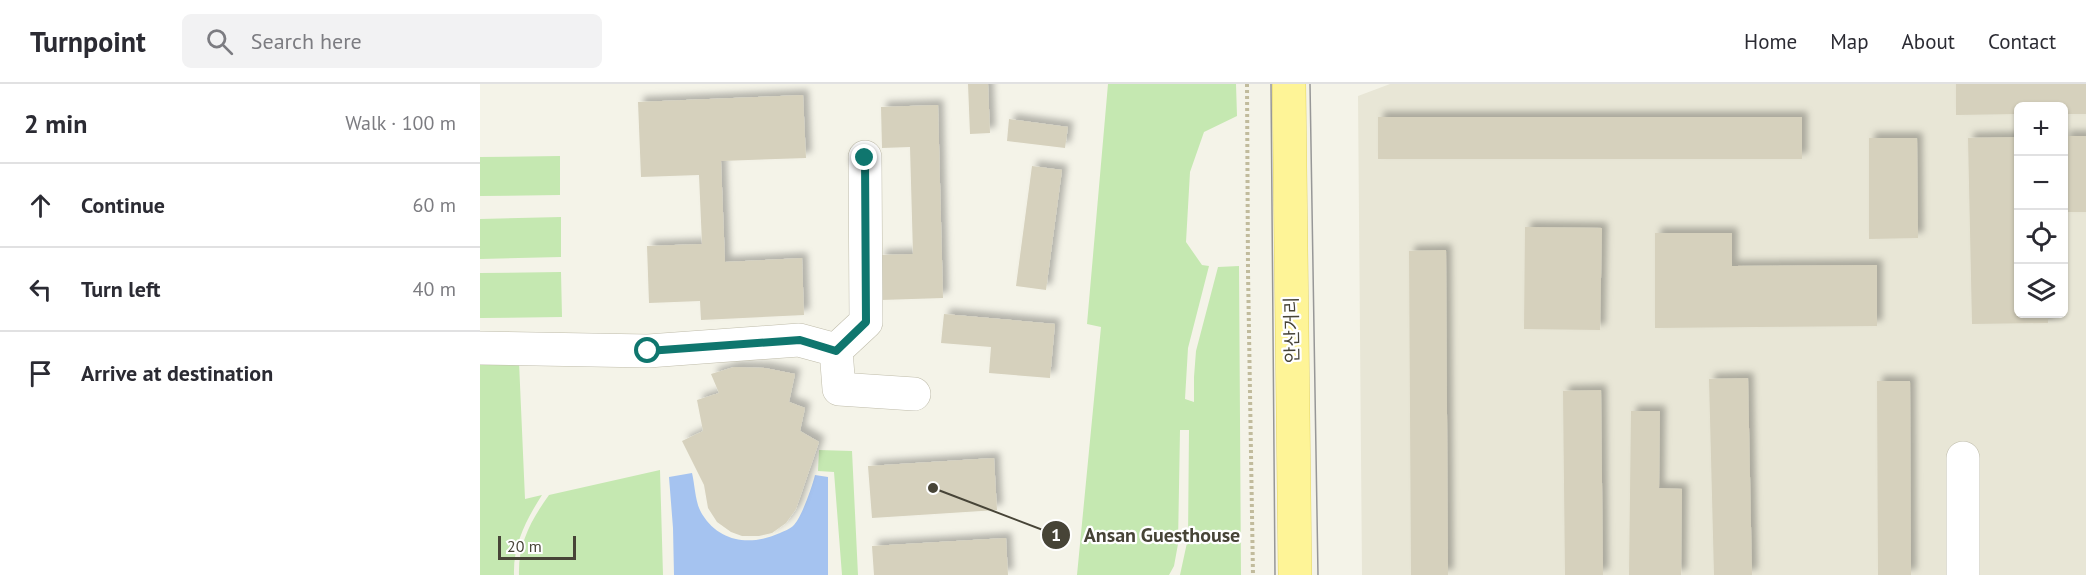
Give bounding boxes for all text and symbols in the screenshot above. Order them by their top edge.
search box [182,14,602,68]
text: Turnpoint [30,23,146,60]
icon: search [203,25,236,58]
text: Search here [251,27,362,55]
text: Home [1744,28,1797,55]
text: Map [1830,28,1869,55]
text: About [1902,28,1955,55]
text: Contact [1988,28,2056,55]
map controls [2014,102,2068,318]
button: + [2014,102,2068,156]
text: 2 min [24,107,87,140]
text: Walk · 100 m [345,110,456,136]
route end [851,144,877,170]
button: − [2014,156,2068,210]
icon: ahead [24,189,57,222]
text: Continue [81,191,165,219]
text: 60 m [413,192,456,218]
button: locate [2014,210,2068,264]
button: layers [2014,264,2068,318]
icon: left [24,273,57,306]
text: Turn left [81,275,161,303]
text: 40 m [413,276,456,302]
street label: 안산거리 [1279,297,1304,363]
route start [634,337,660,363]
icon: arrive [24,357,57,390]
text: Arrive at destination [81,359,273,387]
callout: Ansan Guesthouse [1041,516,1252,554]
text: Ansan Guesthouse [1084,522,1240,548]
text: 1 [1051,523,1061,546]
scale bar [498,533,576,560]
text: 20 m [507,536,542,556]

